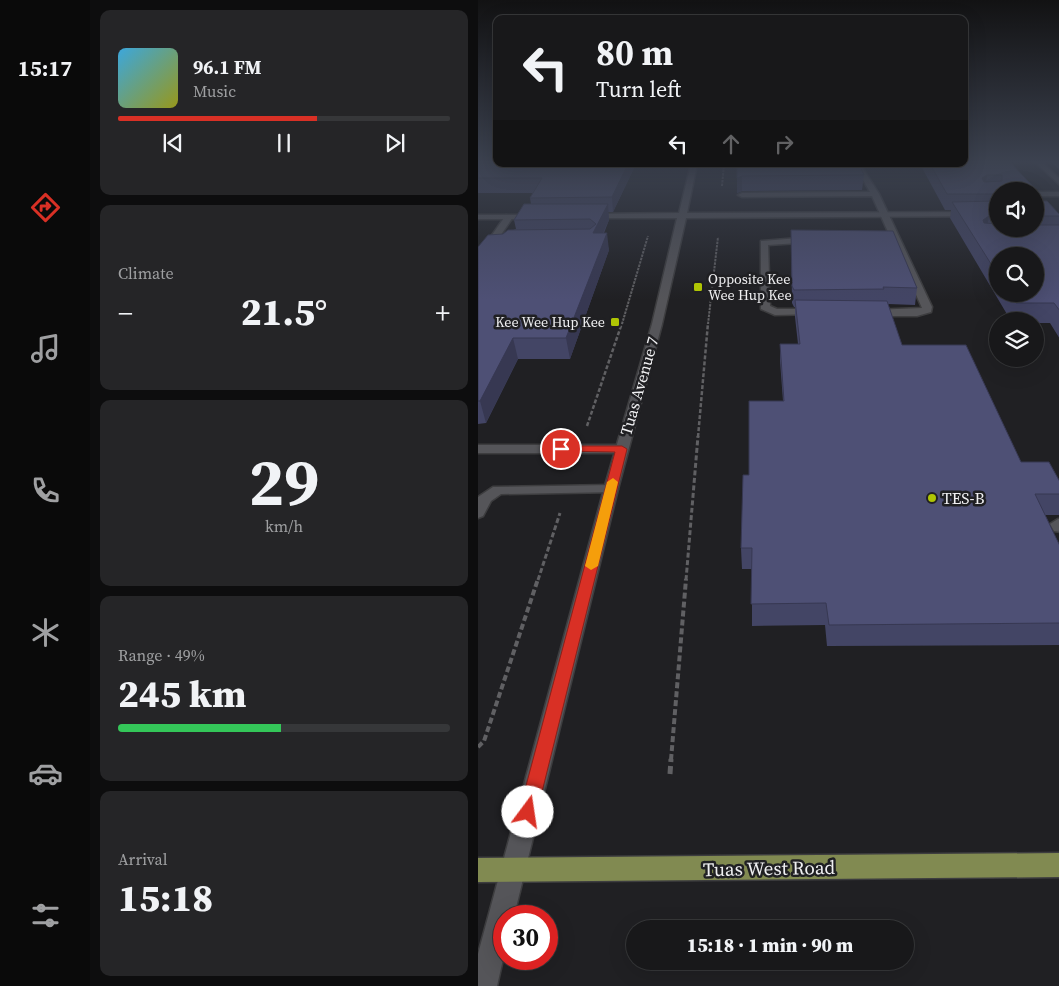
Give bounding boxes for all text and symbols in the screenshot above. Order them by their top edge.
text: 80 m [596,29,673,77]
icon: left [513,35,578,100]
text: 15:17 [18,53,72,83]
text: 96.1 FM [193,54,262,80]
text: Turn left [596,74,681,104]
text: Music [193,80,236,102]
icon: previous [159,129,187,157]
icon: pause [270,129,298,157]
icon: next [381,129,409,157]
icon: left [664,130,692,158]
icon: ahead [717,130,745,158]
icon: right [770,130,798,158]
map controls [989,182,1044,367]
button: sound [989,182,1044,237]
icon: directions [28,190,63,225]
button: search [989,247,1044,302]
text: Climate [118,262,174,284]
place label: Opposite Kee Wee Hup Kee [708,269,792,305]
marker: Opposite Kee Wee Hup Kee [692,281,704,293]
text: 21.5° [241,286,327,338]
text: − [118,294,133,332]
text: + [435,294,450,332]
place label: Kee Wee Hup Kee [495,312,605,332]
button: layers [989,312,1044,367]
marker: Kee Wee Hup Kee [609,316,621,328]
icon: music [28,331,63,366]
street label: Tuas Avenue 7 [614,334,664,438]
pin [540,428,582,470]
icon: arrive [547,435,575,463]
text: 29 [249,438,319,527]
icon: phone [28,473,63,508]
place label: TES-B [942,487,985,509]
marker: TES-B [926,492,938,504]
text: km/h [265,515,303,537]
icon: climate [28,615,63,650]
text: Range · 49% [118,644,205,666]
text: 245 km [118,668,246,720]
icon: car [28,756,63,791]
position arrow [501,785,553,837]
text: Arrival [118,848,167,870]
street label: Tuas West Road [703,854,836,882]
text: 15:18 [118,872,213,924]
icon: filters [28,898,63,933]
speed limit sign: 30 [493,905,558,970]
text: 15:18 · 1 min · 90 m [687,932,853,958]

